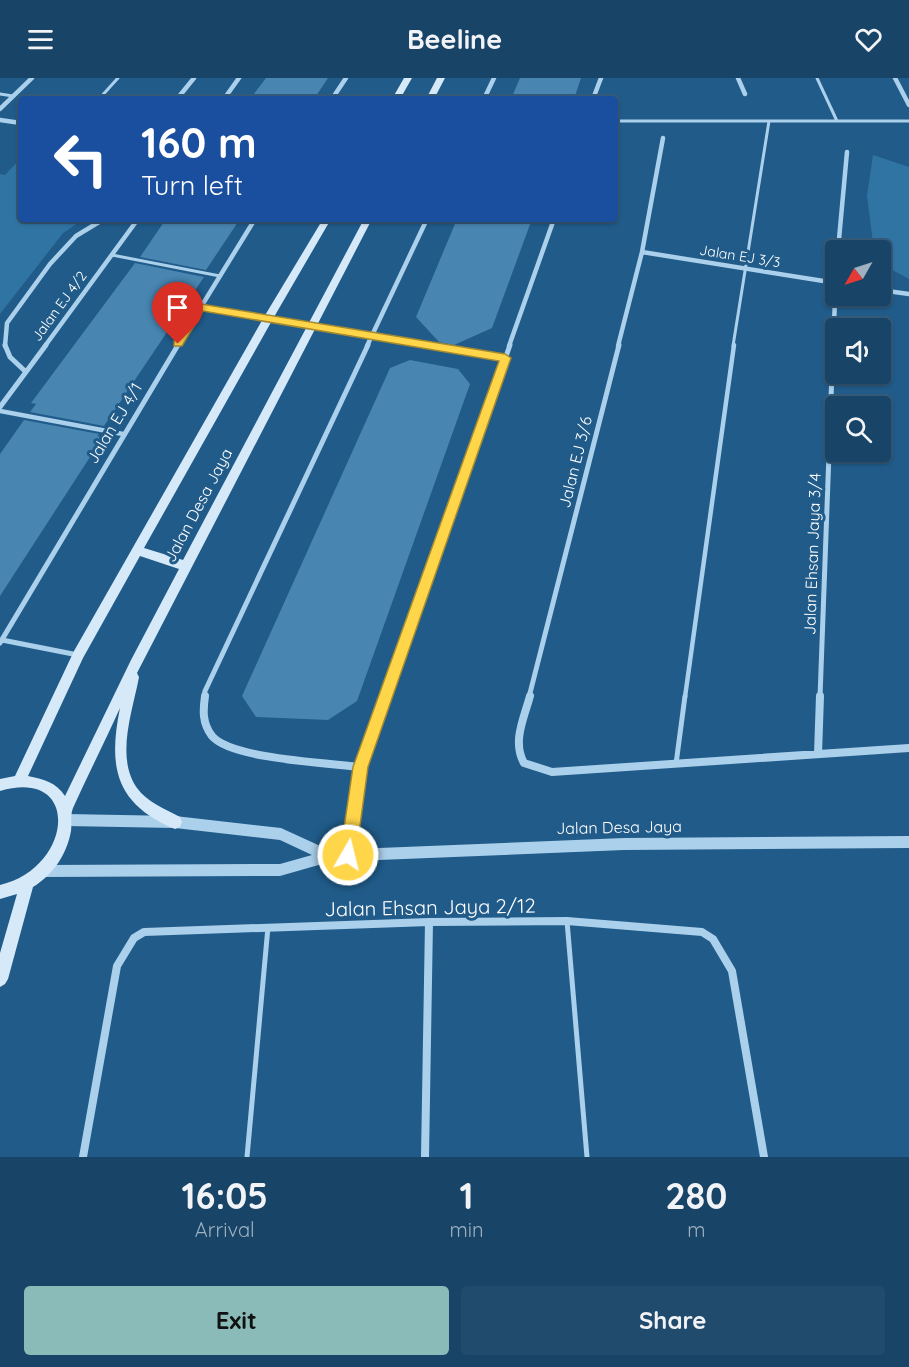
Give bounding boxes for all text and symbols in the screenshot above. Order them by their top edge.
text: Beeline [407,22,502,56]
icon: menu [24,23,57,56]
icon: heart [852,23,885,56]
text: 160 m [141,116,257,169]
icon: left [42,120,120,198]
text: Turn left [141,168,243,202]
north arrow [825,240,891,306]
map controls [825,240,891,462]
street label: Jalan EJ 3/3 [698,241,782,271]
street label: Jalan EJ 4/2 [28,267,91,345]
pin [152,282,203,344]
icon: arrive [161,291,194,324]
button: sound [825,318,891,384]
street label: Jalan EJ 4/1 [82,379,146,467]
button: search [825,396,891,462]
street label: Jalan EJ 3/6 [554,414,596,510]
street label: Jalan Desa Jaya [160,445,236,565]
street label: Jalan Ehsan Jaya 3/4 [799,473,825,635]
street label: Jalan Desa Jaya [556,816,682,838]
position arrow [316,823,380,887]
street label: Jalan Ehsan Jaya 2/12 [324,893,536,921]
text: 16:05 [181,1173,268,1218]
text: 1 [460,1173,474,1218]
text: 280 [665,1173,727,1218]
text: Arrival [195,1217,255,1242]
text: min [450,1217,484,1242]
text: m [687,1217,705,1242]
button: Exit [24,1286,449,1355]
button: Share [461,1286,885,1355]

